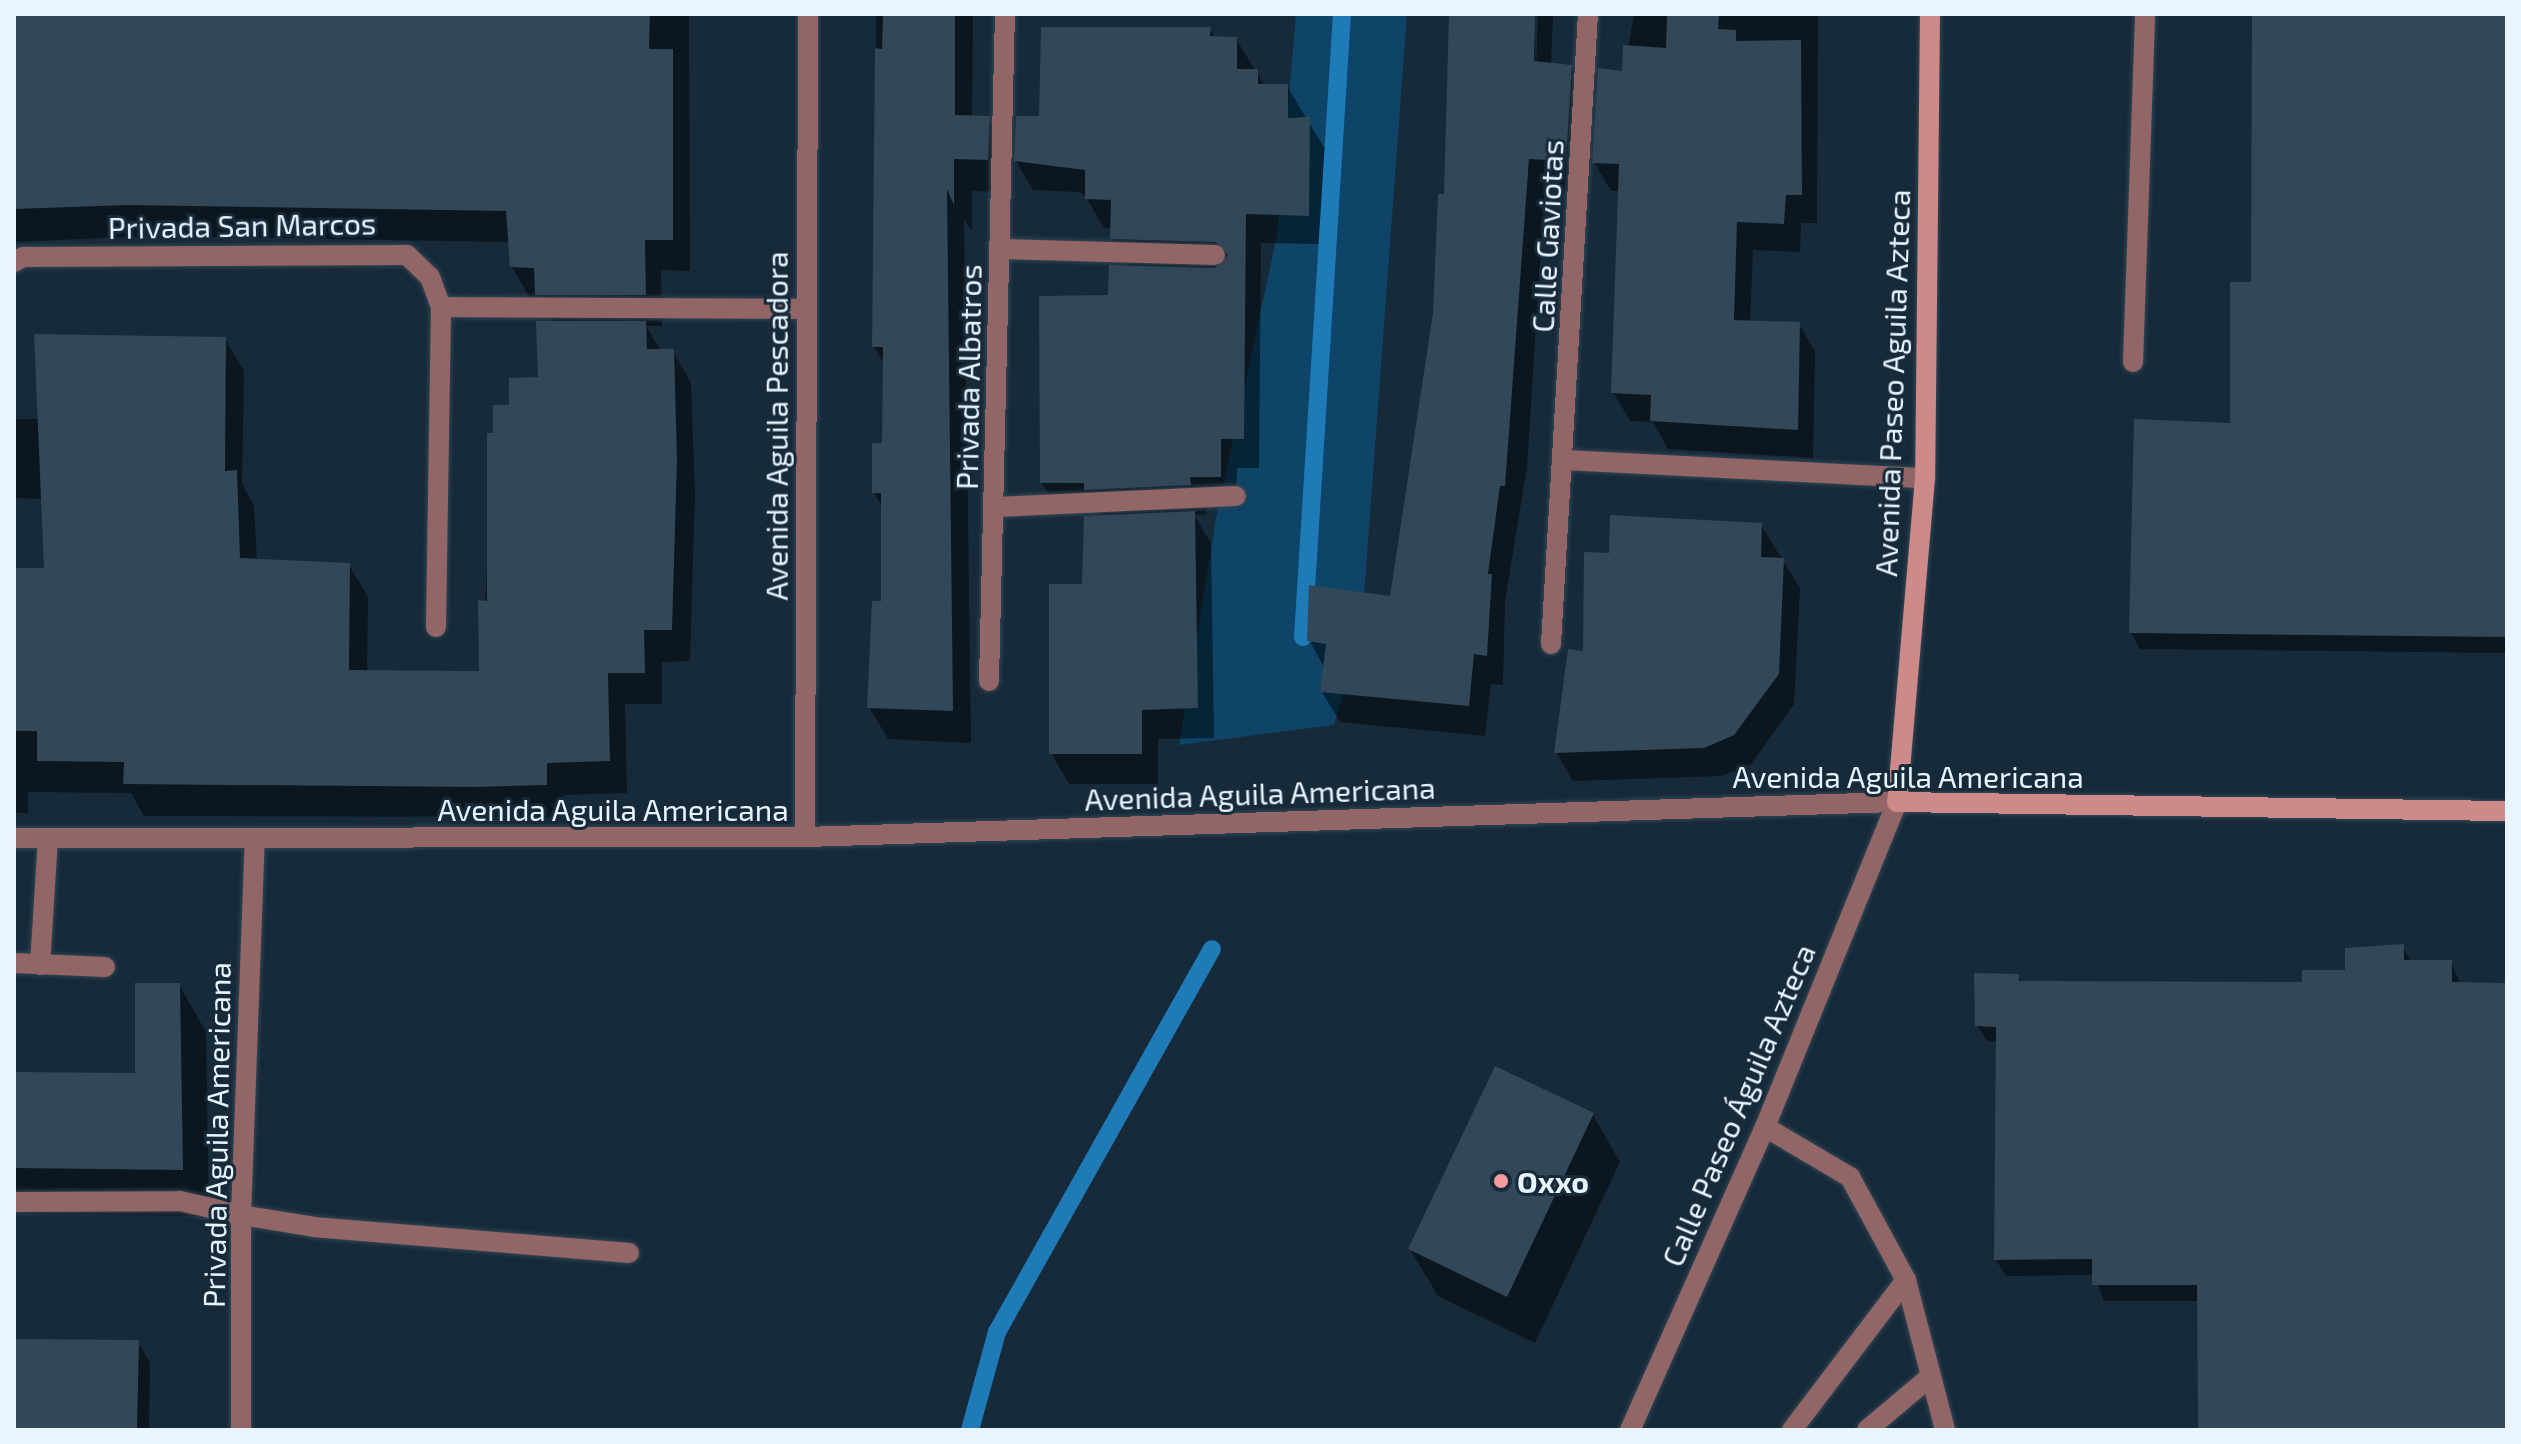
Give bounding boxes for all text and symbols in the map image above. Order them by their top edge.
street label: Calle Gaviotas [1524,139,1570,333]
street label: Avenida Paseo Aguila Azteca [1867,188,1917,578]
street label: Privada San Marcos [108,205,376,245]
street label: Avenida Aguila Pescadora [758,251,794,601]
street label: Privada Albatros [948,264,988,490]
street label: Avenida Aguila Americana [1732,758,2084,794]
street label: Avenida Aguila Americana [1083,769,1437,817]
street label: Avenida Aguila Americana [437,791,789,827]
street label: Calle Paseo Águila Azteca [1653,938,1823,1272]
street label: Privada Aguila Americana [195,961,237,1309]
place label: Oxxo [1517,1163,1589,1199]
marker: Oxxo [1492,1172,1510,1190]

